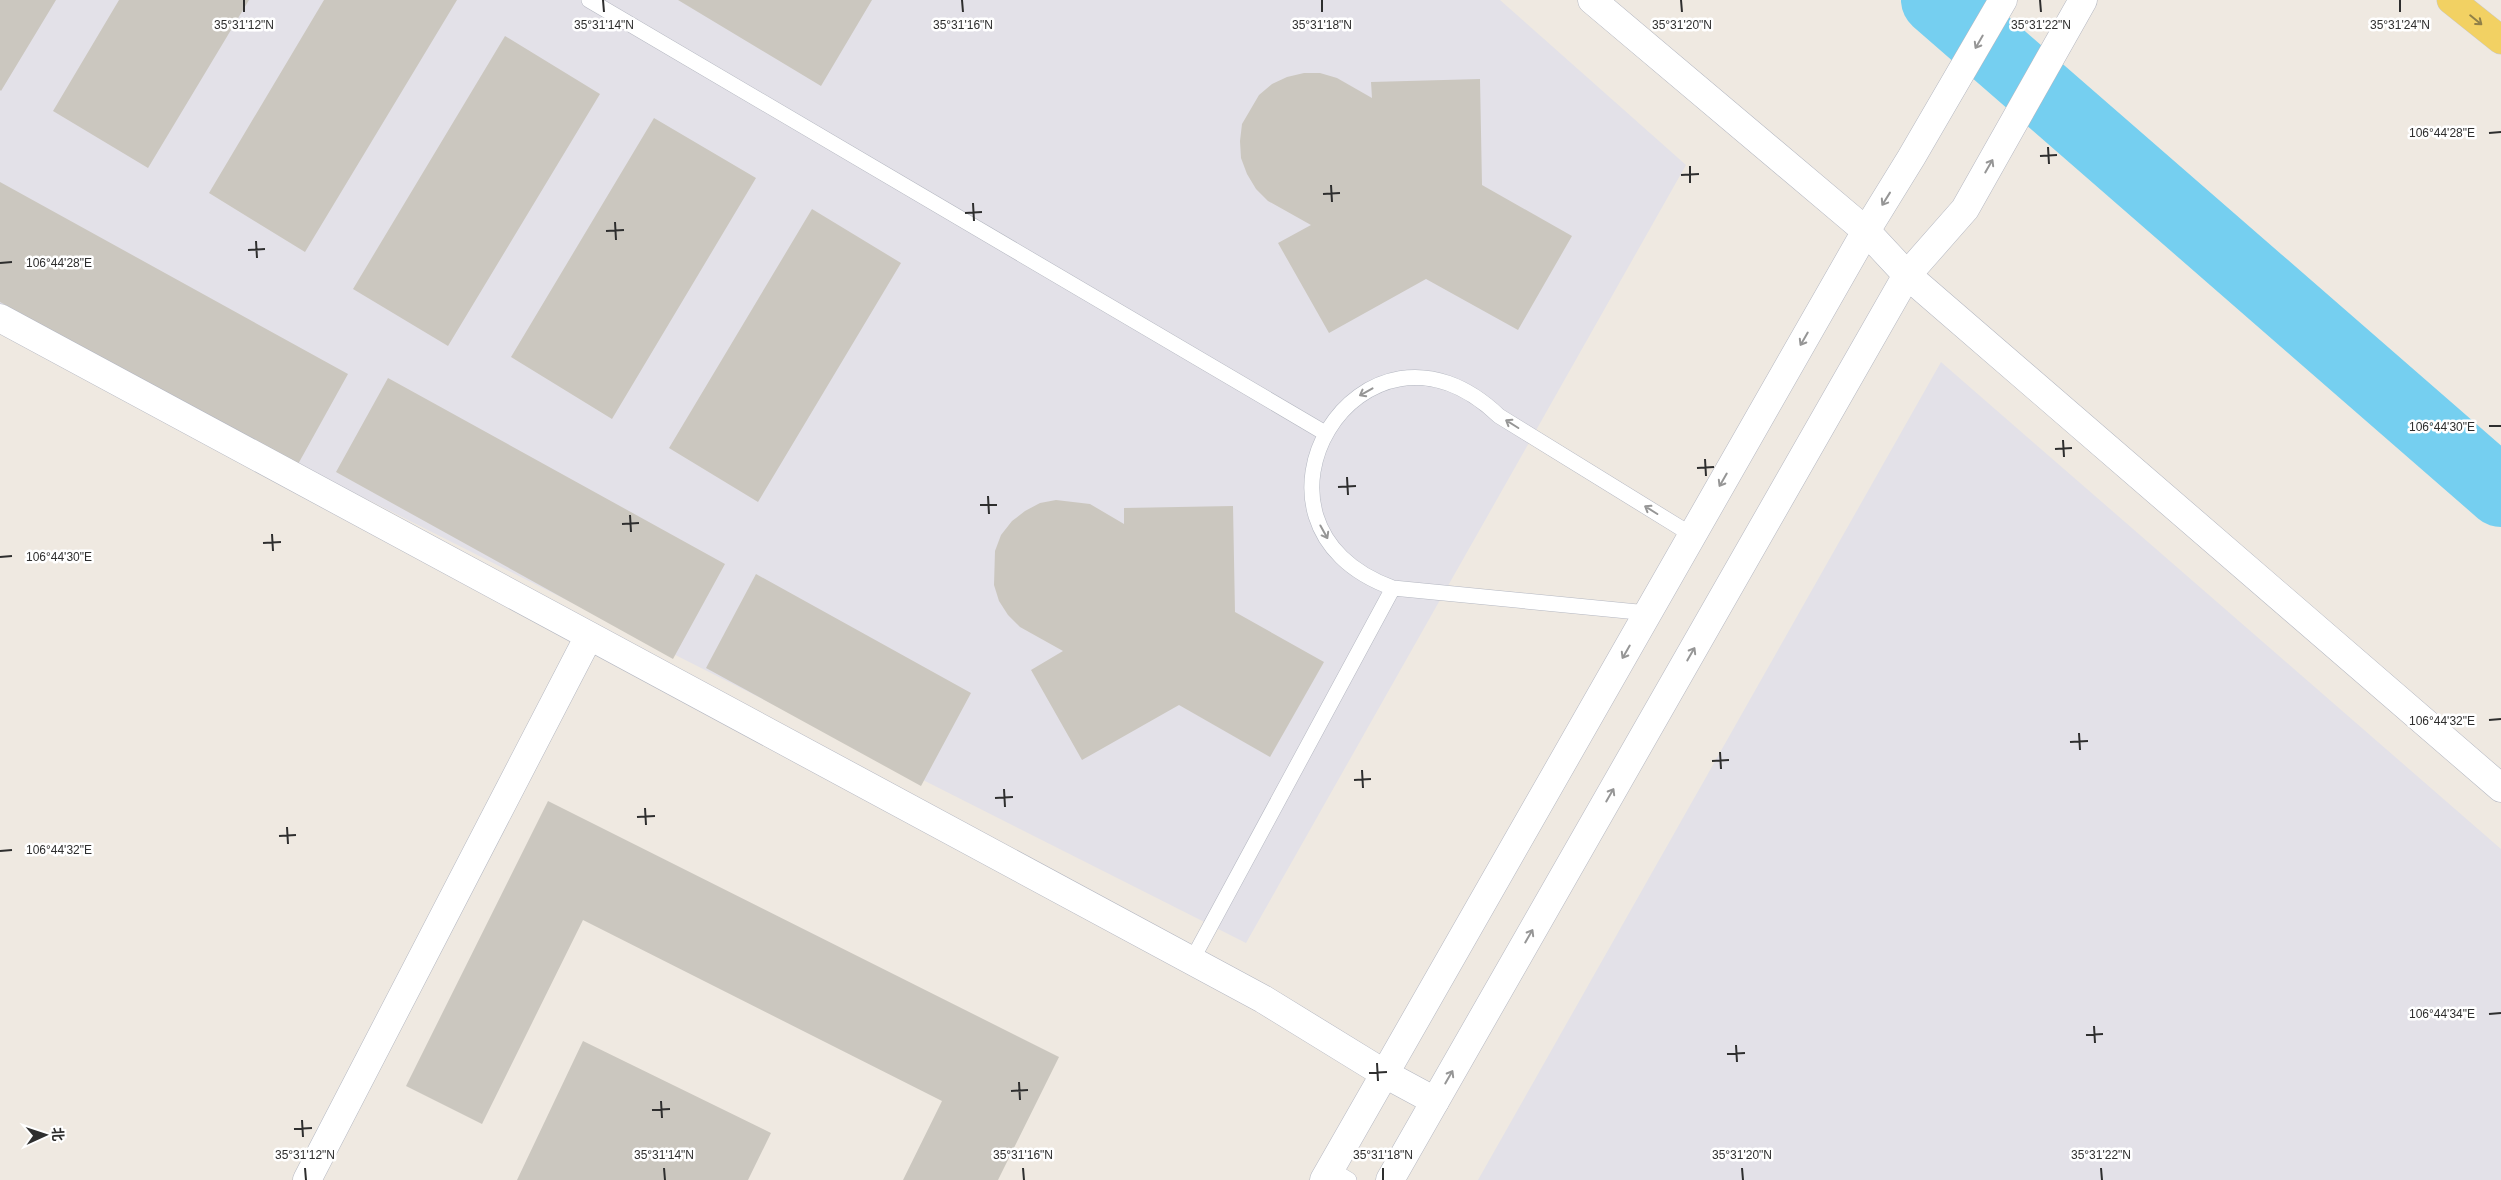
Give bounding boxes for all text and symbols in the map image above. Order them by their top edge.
one-way arrow [2469,15,2482,26]
text: 35°31'12"N [214,18,274,32]
text: 35°31'14"N [574,18,634,32]
text: 35°31'16"N [933,18,993,32]
text: 35°31'18"N [1292,18,1352,32]
text: 35°31'20"N [1652,18,1712,32]
text: 35°31'22"N [2011,18,2071,32]
text: 35°31'24"N [2370,18,2430,32]
one-way arrow [1973,35,1983,49]
text: 106°44'28"E [2409,126,2475,140]
one-way arrow [1984,160,1994,174]
one-way arrow [1880,191,1890,205]
text: 106°44'28"E [26,256,92,270]
one-way arrow [1798,332,1808,346]
one-way arrow [1359,388,1374,397]
one-way arrow [1506,419,1520,429]
text: 106°44'30"E [2409,420,2475,434]
one-way arrow [1718,473,1728,487]
one-way arrow [1644,504,1658,514]
one-way arrow [1319,525,1329,540]
text: 106°44'30"E [26,550,92,564]
one-way arrow [1620,644,1630,659]
one-way arrow [1686,647,1696,661]
text: 106°44'32"E [2409,714,2475,728]
one-way arrow [1605,787,1615,802]
text: 106°44'32"E [26,843,92,857]
one-way arrow [1525,929,1535,943]
text: 106°44'34"E [2409,1007,2475,1021]
one-way arrow [1444,1070,1454,1084]
north arrow [20,1110,70,1160]
text: 北 [50,1127,66,1142]
text: 35°31'12"N [275,1148,335,1162]
text: 35°31'14"N [634,1148,694,1162]
text: 35°31'16"N [993,1148,1053,1162]
text: 35°31'18"N [1353,1148,1413,1162]
text: 35°31'20"N [1712,1148,1772,1162]
text: 35°31'22"N [2071,1148,2131,1162]

